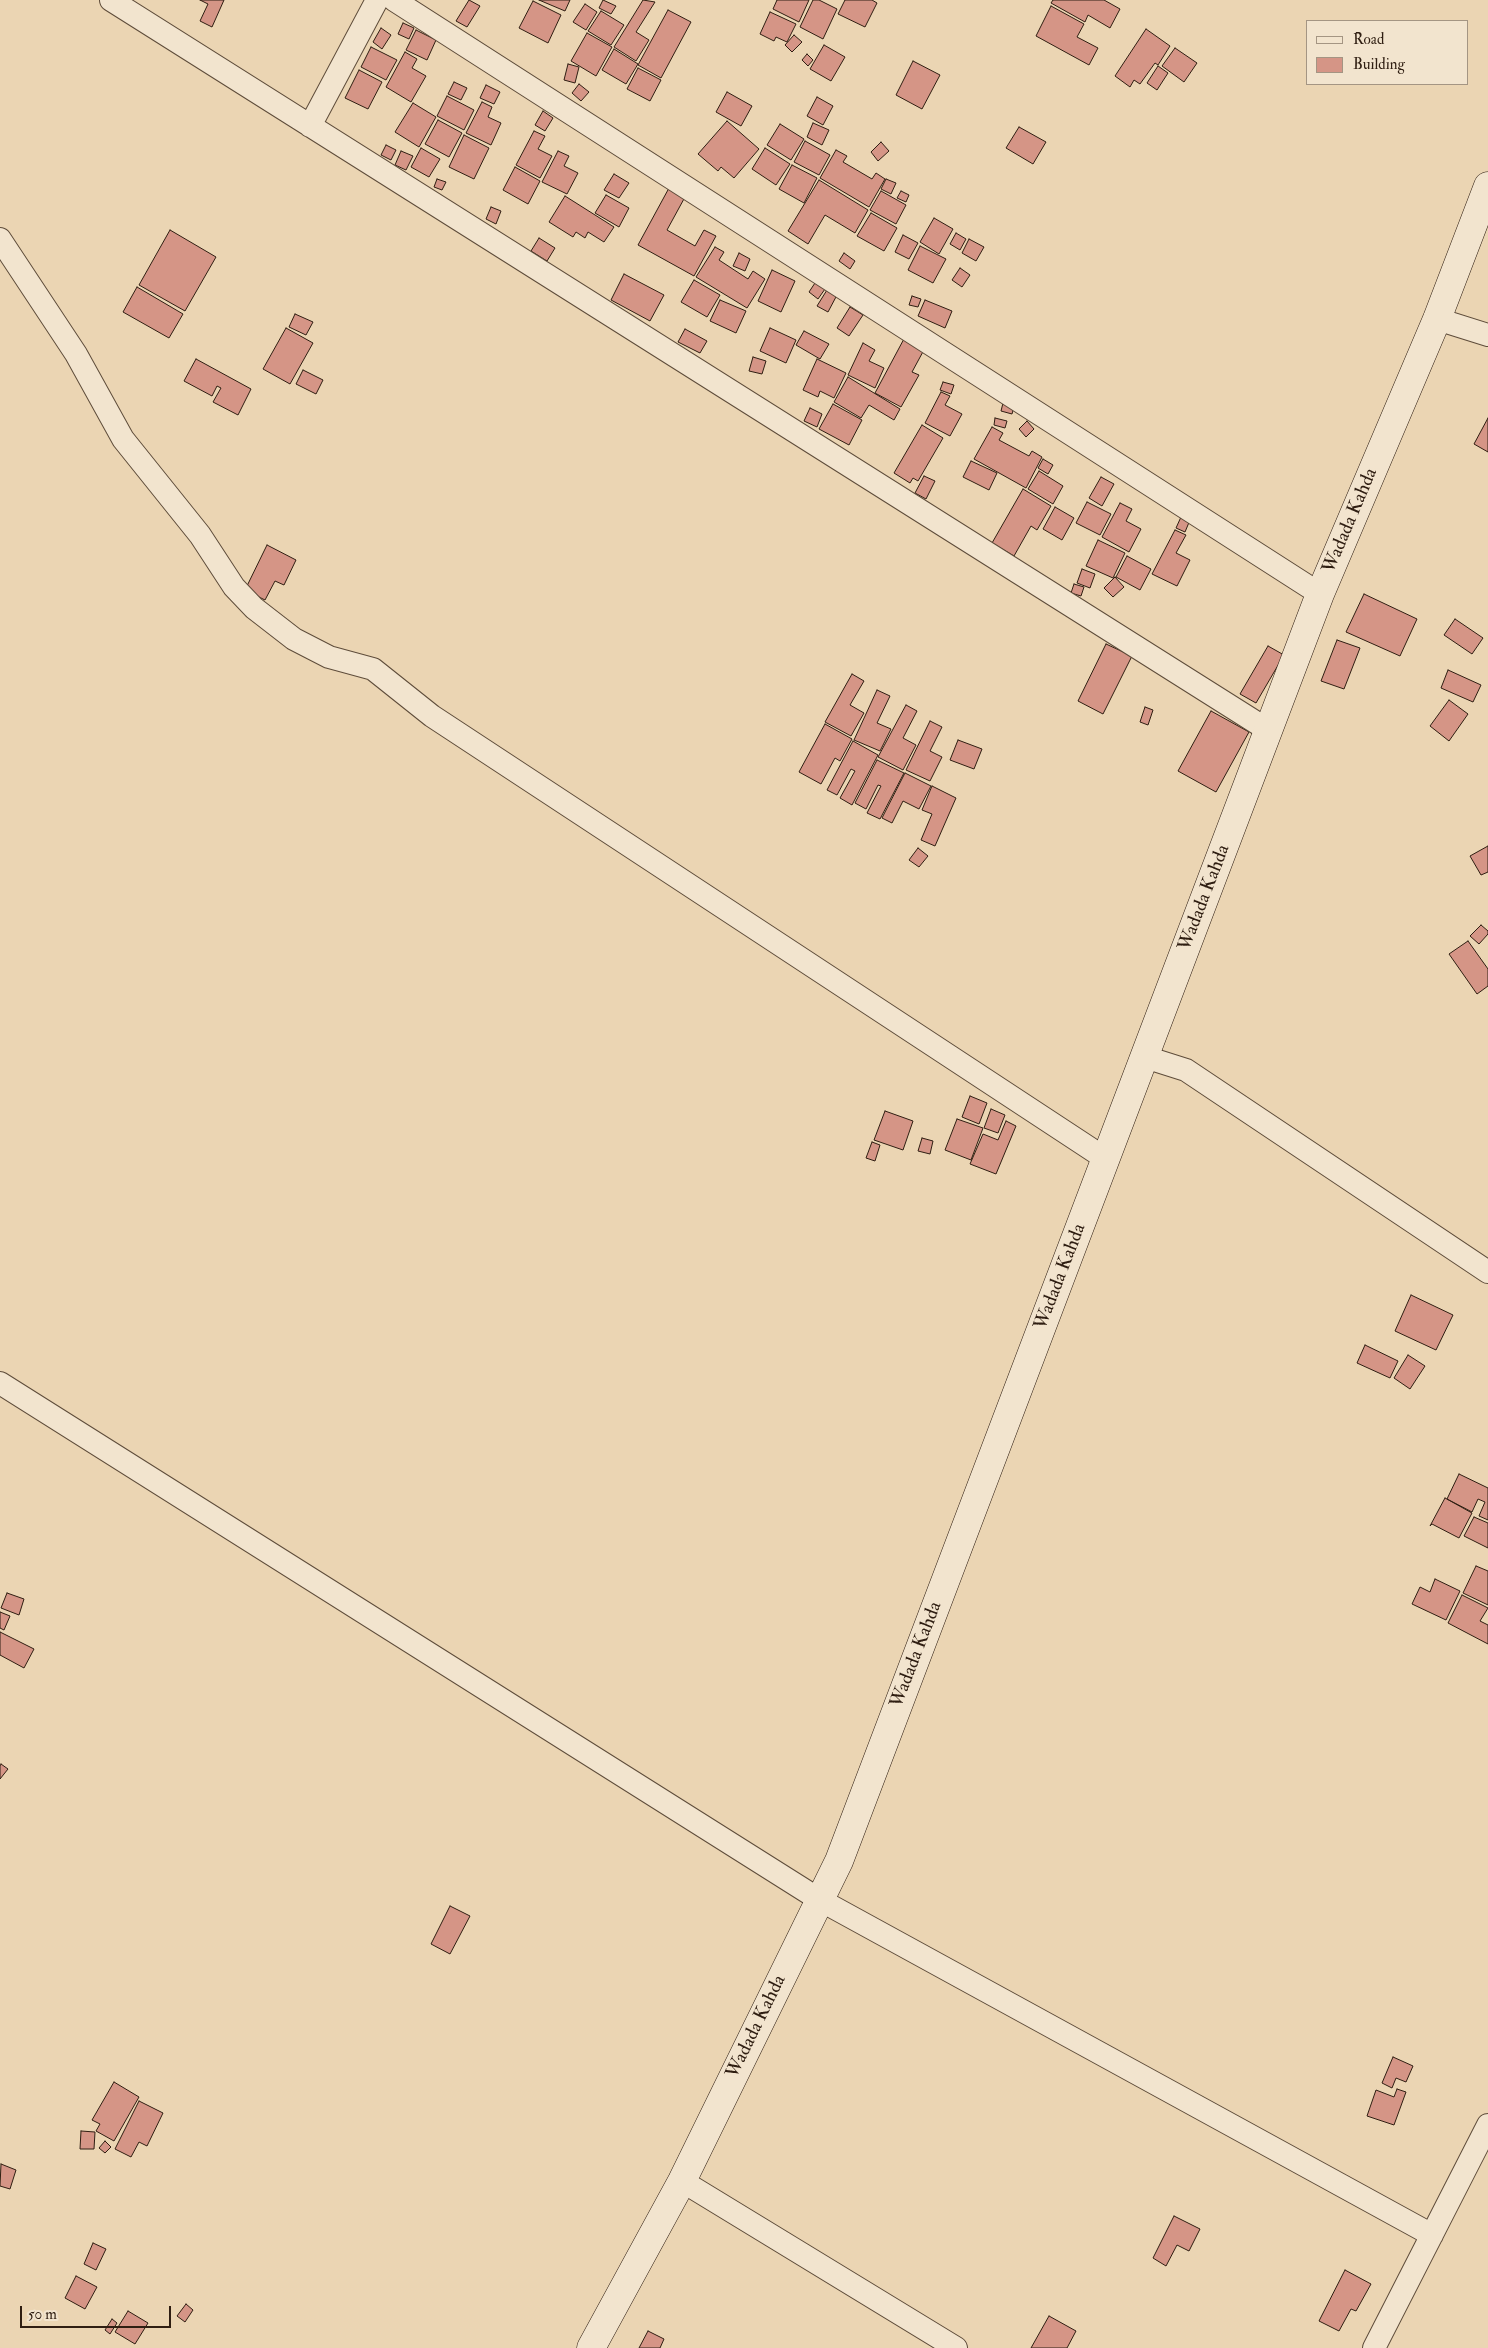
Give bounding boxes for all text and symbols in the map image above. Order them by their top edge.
legend [1306,20,1468,85]
text: Road [1353,30,1384,49]
text: Building [1353,55,1405,74]
street label: Wadada Kahda [1319,465,1383,577]
street label: Wadada Kahda [1174,842,1236,954]
street label: Wadada Kahda [1030,1221,1092,1333]
street label: Wadada Kahda [886,1599,948,1711]
street label: Wadada Kahda [722,1972,792,2082]
scale bar [22,2296,174,2328]
text: 50 m [28,2305,57,2324]

